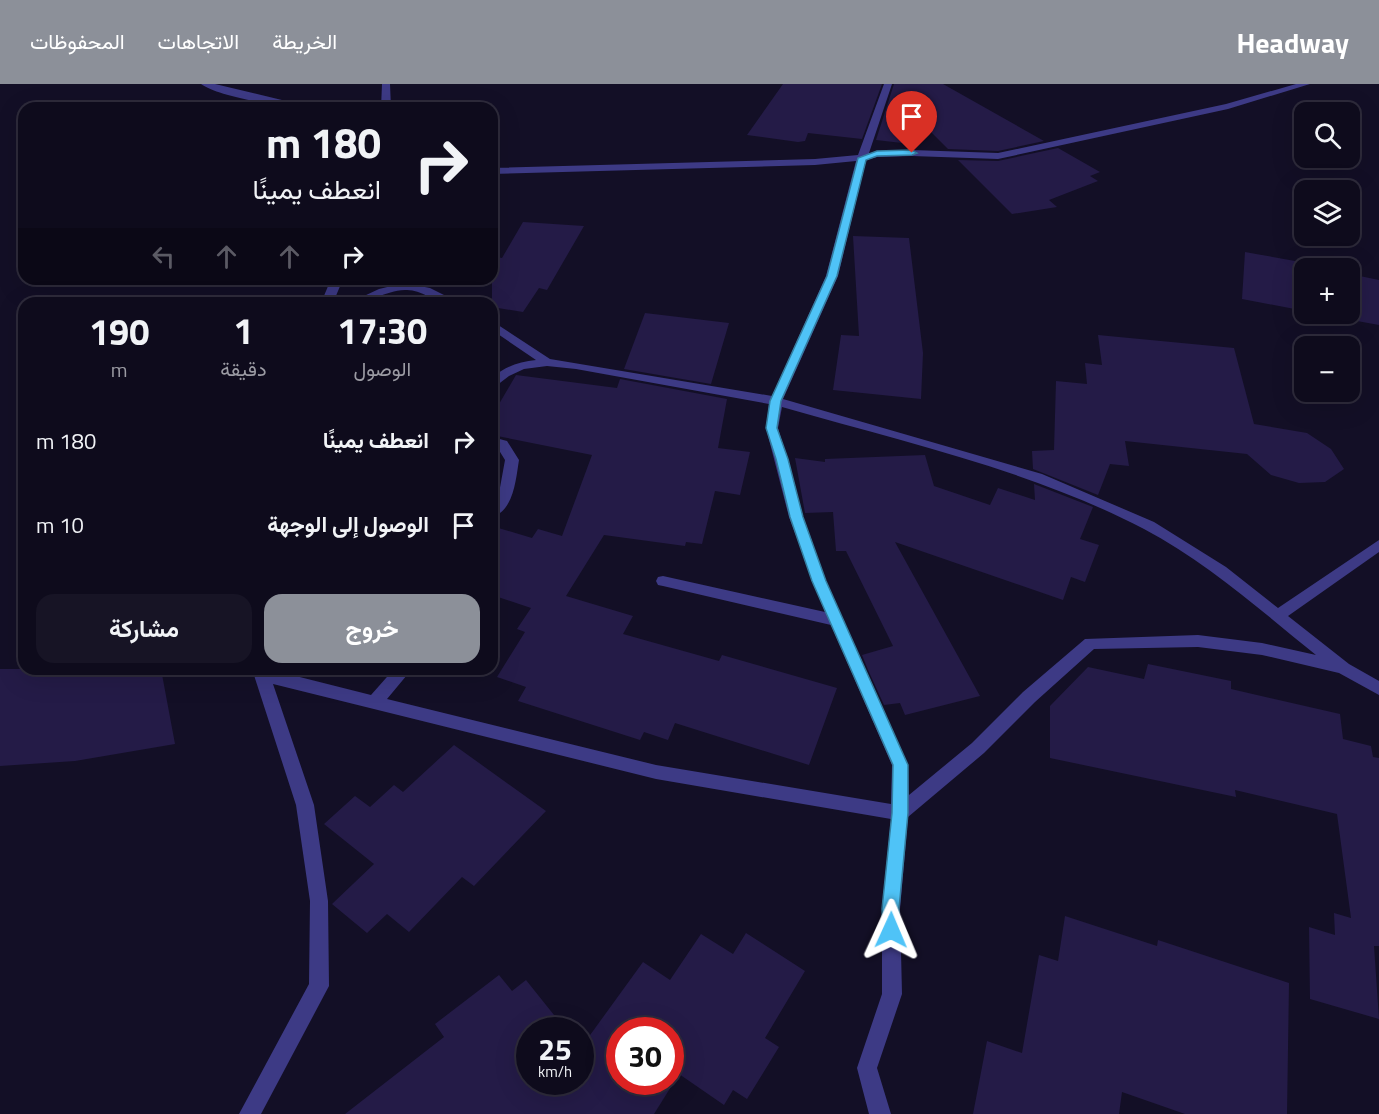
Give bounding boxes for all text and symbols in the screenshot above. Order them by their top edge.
text: Headway [1237,21,1349,64]
text: المحفوظات [30,25,125,57]
text: الاتجاهات [158,25,239,57]
text: الخريطة [272,25,337,57]
pin [886,91,937,153]
icon: arrive [895,100,928,133]
map controls [1294,102,1360,402]
button: search [1294,102,1360,168]
text: 180 m [266,110,381,174]
icon: right [402,126,480,204]
text: انعطف يمينًا [252,168,381,209]
button: layers [1294,180,1360,246]
icon: left [147,240,180,273]
icon: ahead [210,240,243,273]
icon: ahead [273,240,306,273]
icon: right [336,240,369,273]
button: + [1294,258,1360,324]
text: 1 [233,303,253,358]
text: 17:30 [337,303,427,358]
text: 190 [89,304,149,359]
button: − [1294,336,1360,402]
text: دقيقة [220,353,266,384]
text: الوصول [353,353,411,384]
text: m [111,354,127,385]
text: انعطف يمينًا [323,423,429,457]
text: 180 m [36,424,96,458]
icon: right [447,425,480,458]
text: الوصول إلى الوجهة [267,507,429,541]
text: 10 m [36,508,84,542]
icon: arrive [447,509,480,542]
button: مشاركة [36,594,252,663]
button: خروج [264,594,480,663]
position arrow [859,898,923,962]
speed limit sign: 30 [606,1017,684,1095]
text: 25 [538,1026,572,1072]
text: km/h [538,1060,572,1083]

